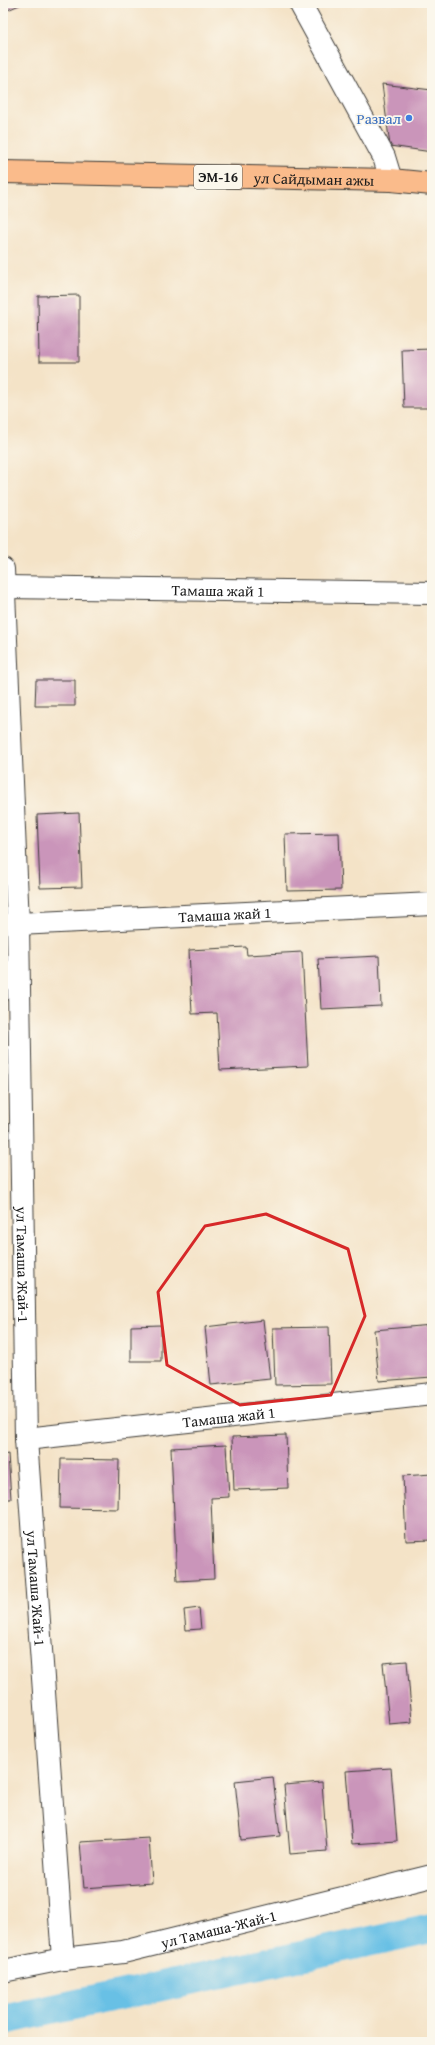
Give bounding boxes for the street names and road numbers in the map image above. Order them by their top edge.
road number: ЭМ-16 [194,165,242,189]
street label: ул Сайдыман ажы [252,167,375,190]
street label: Тамаша жай 1 [171,579,265,601]
street label: Тамаша жай 1 [178,901,272,927]
street label: ул Тамаша Жай-1 [12,1205,35,1323]
street label: Тамаша жай 1 [181,1401,276,1432]
street label: ул Тамаша Жай-1 [22,1528,51,1647]
street label: ул Тамаша-Жай-1 [158,1904,278,1953]

